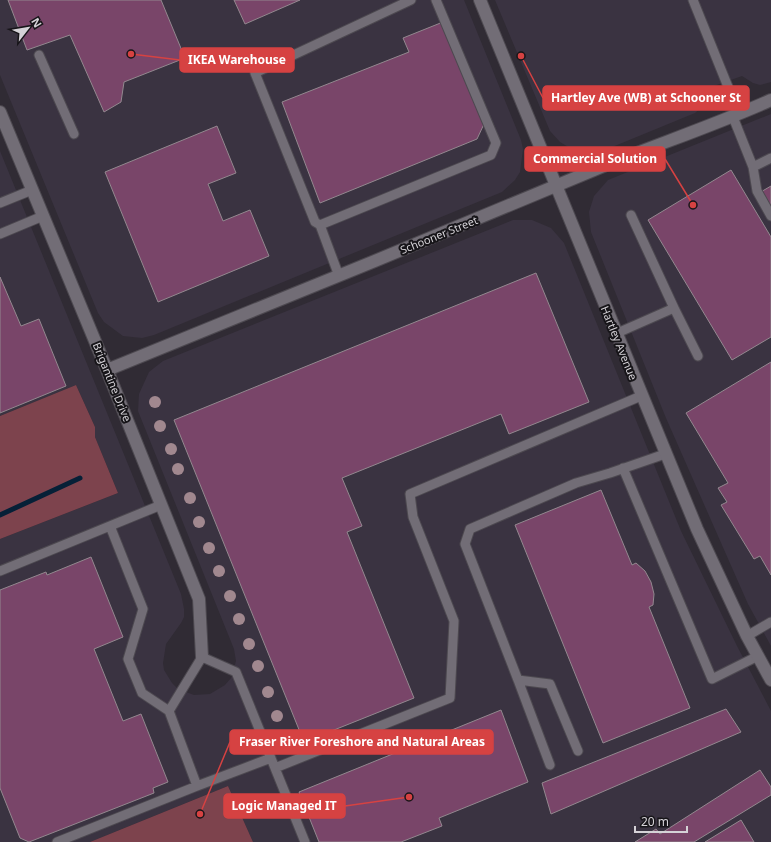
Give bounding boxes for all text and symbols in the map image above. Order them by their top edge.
north arrow [8,8,48,48]
text: N [28,15,46,30]
callout: IKEA Warehouse [180,48,294,72]
text: IKEA Warehouse [188,51,286,68]
callout: Hartley Ave (WB) at Schooner St [543,86,749,110]
text: Hartley Ave (WB) at Schooner St [551,89,741,106]
callout: Commercial Solution [525,147,665,171]
text: Commercial Solution [533,150,657,167]
street label: Schooner Street [398,212,480,257]
street label: Hartley Avenue [598,303,641,382]
street label: Brigantine Drive [90,340,135,424]
callout: Fraser River Foreshore and Natural Areas [230,730,493,754]
text: Fraser River Foreshore and Natural Areas [239,733,485,750]
callout: Logic Managed IT [224,794,345,818]
text: Logic Managed IT [231,797,337,814]
scale bar [635,808,687,834]
text: 20 m [641,813,669,830]

